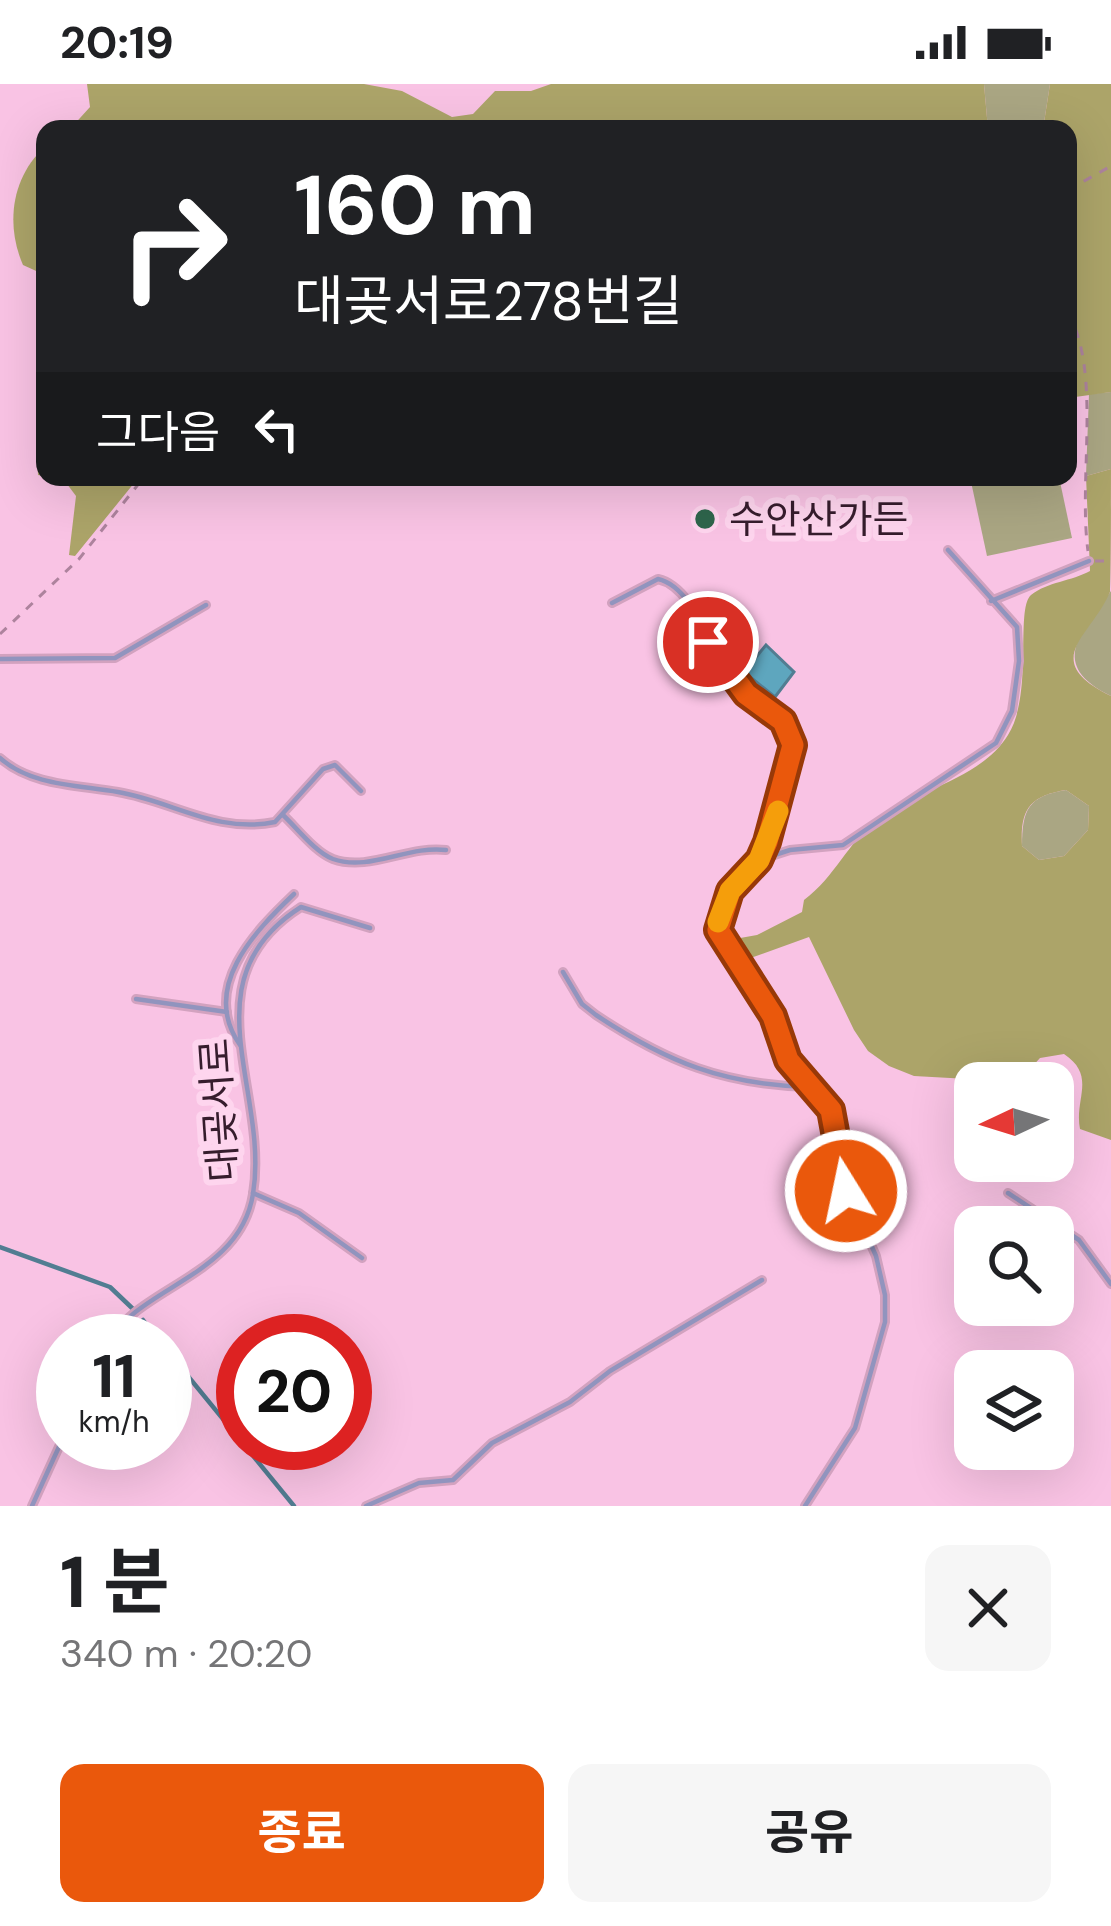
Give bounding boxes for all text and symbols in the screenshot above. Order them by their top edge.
text: 20:19 [60,13,174,72]
text: 160 m [294,151,536,260]
icon: right [96,168,252,324]
text: 대곶서로278번길 [294,266,683,337]
icon: left [244,396,310,462]
text: 그다음 [96,403,220,462]
place label: 수안산가든 [729,494,908,545]
marker: 수안산가든 [692,506,718,532]
pin [657,591,759,693]
icon: arrive [675,609,741,675]
street label: 대곶서로 [189,1037,249,1183]
north arrow [954,1062,1074,1182]
map controls [954,1062,1074,1470]
position arrow [783,1128,909,1254]
button: search [954,1206,1074,1326]
speed limit sign: 20 [216,1314,372,1470]
text: 11 [92,1337,136,1416]
button: layers [954,1350,1074,1470]
text: km/h [79,1402,149,1441]
text: 1 분 [60,1536,169,1629]
button: close [925,1545,1051,1671]
text: 340 m · 20:20 [60,1628,312,1679]
button: 종료 [60,1764,544,1902]
button: 공유 [568,1764,1051,1902]

